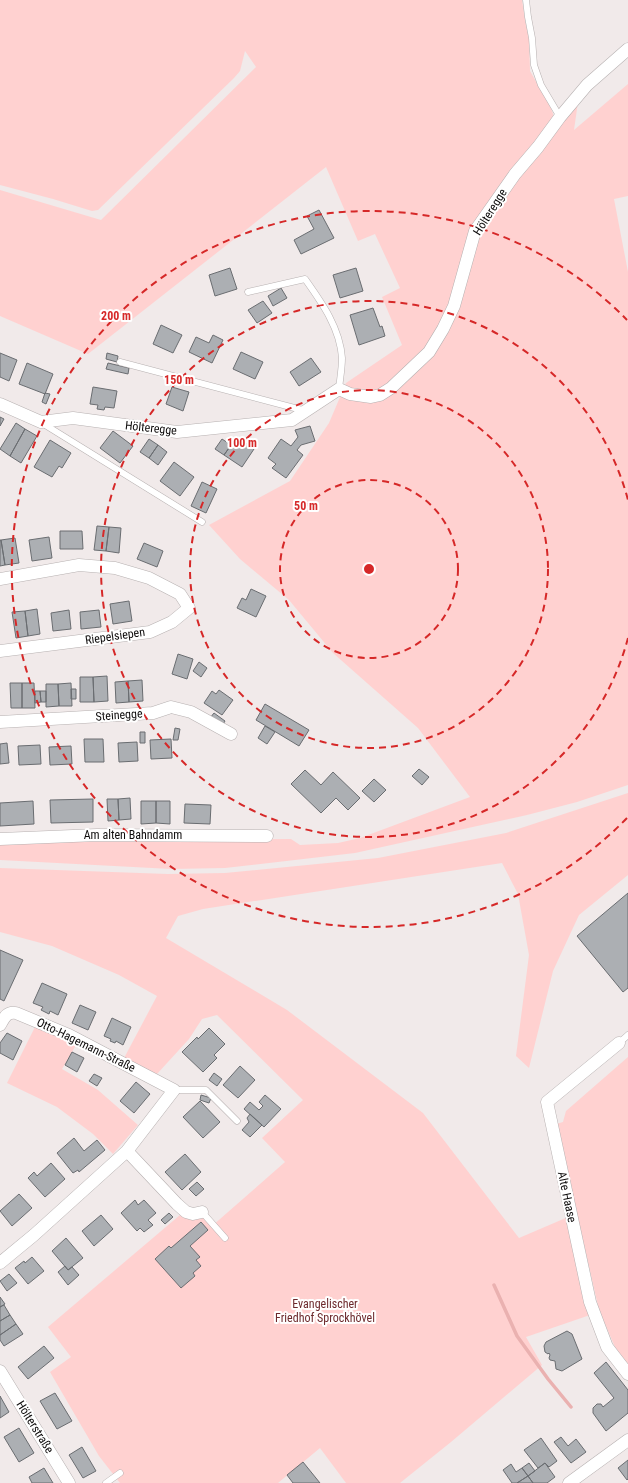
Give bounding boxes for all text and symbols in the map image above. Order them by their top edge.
street label: Hölteregge [470,186,510,238]
text: 200 m [101,309,131,323]
text: 150 m [164,373,194,387]
street label: Hölteregge [124,418,178,438]
text: 100 m [227,436,257,450]
text: 50 m [294,499,318,513]
centre of rings [362,562,376,576]
street label: Riepelsiepen [84,625,146,647]
street label: Steinegge [95,706,143,724]
street label: Am alten Bahndamm [84,828,182,842]
street label: Otto-Hagemann-Straße [34,1015,138,1075]
street label: Alte Haase [555,1170,579,1224]
park label: Evangelischer Friedhof Sprockhövel [275,1297,375,1325]
street label: Hölterstraße [13,1398,57,1456]

